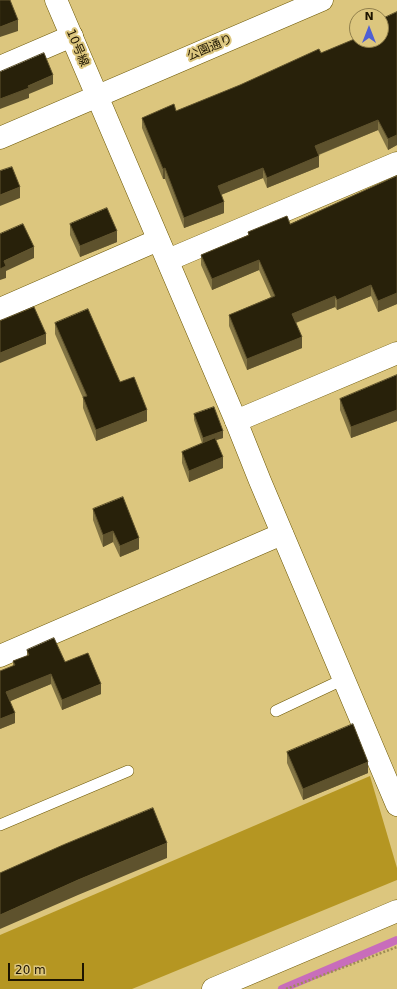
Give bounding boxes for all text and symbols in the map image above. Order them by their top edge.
north arrow [349,8,389,48]
text: N [364,10,374,23]
street label: 10号線 [63,27,91,69]
street label: 公園通り [185,32,235,64]
scale bar [10,955,86,981]
text: 20 m [15,963,46,977]

